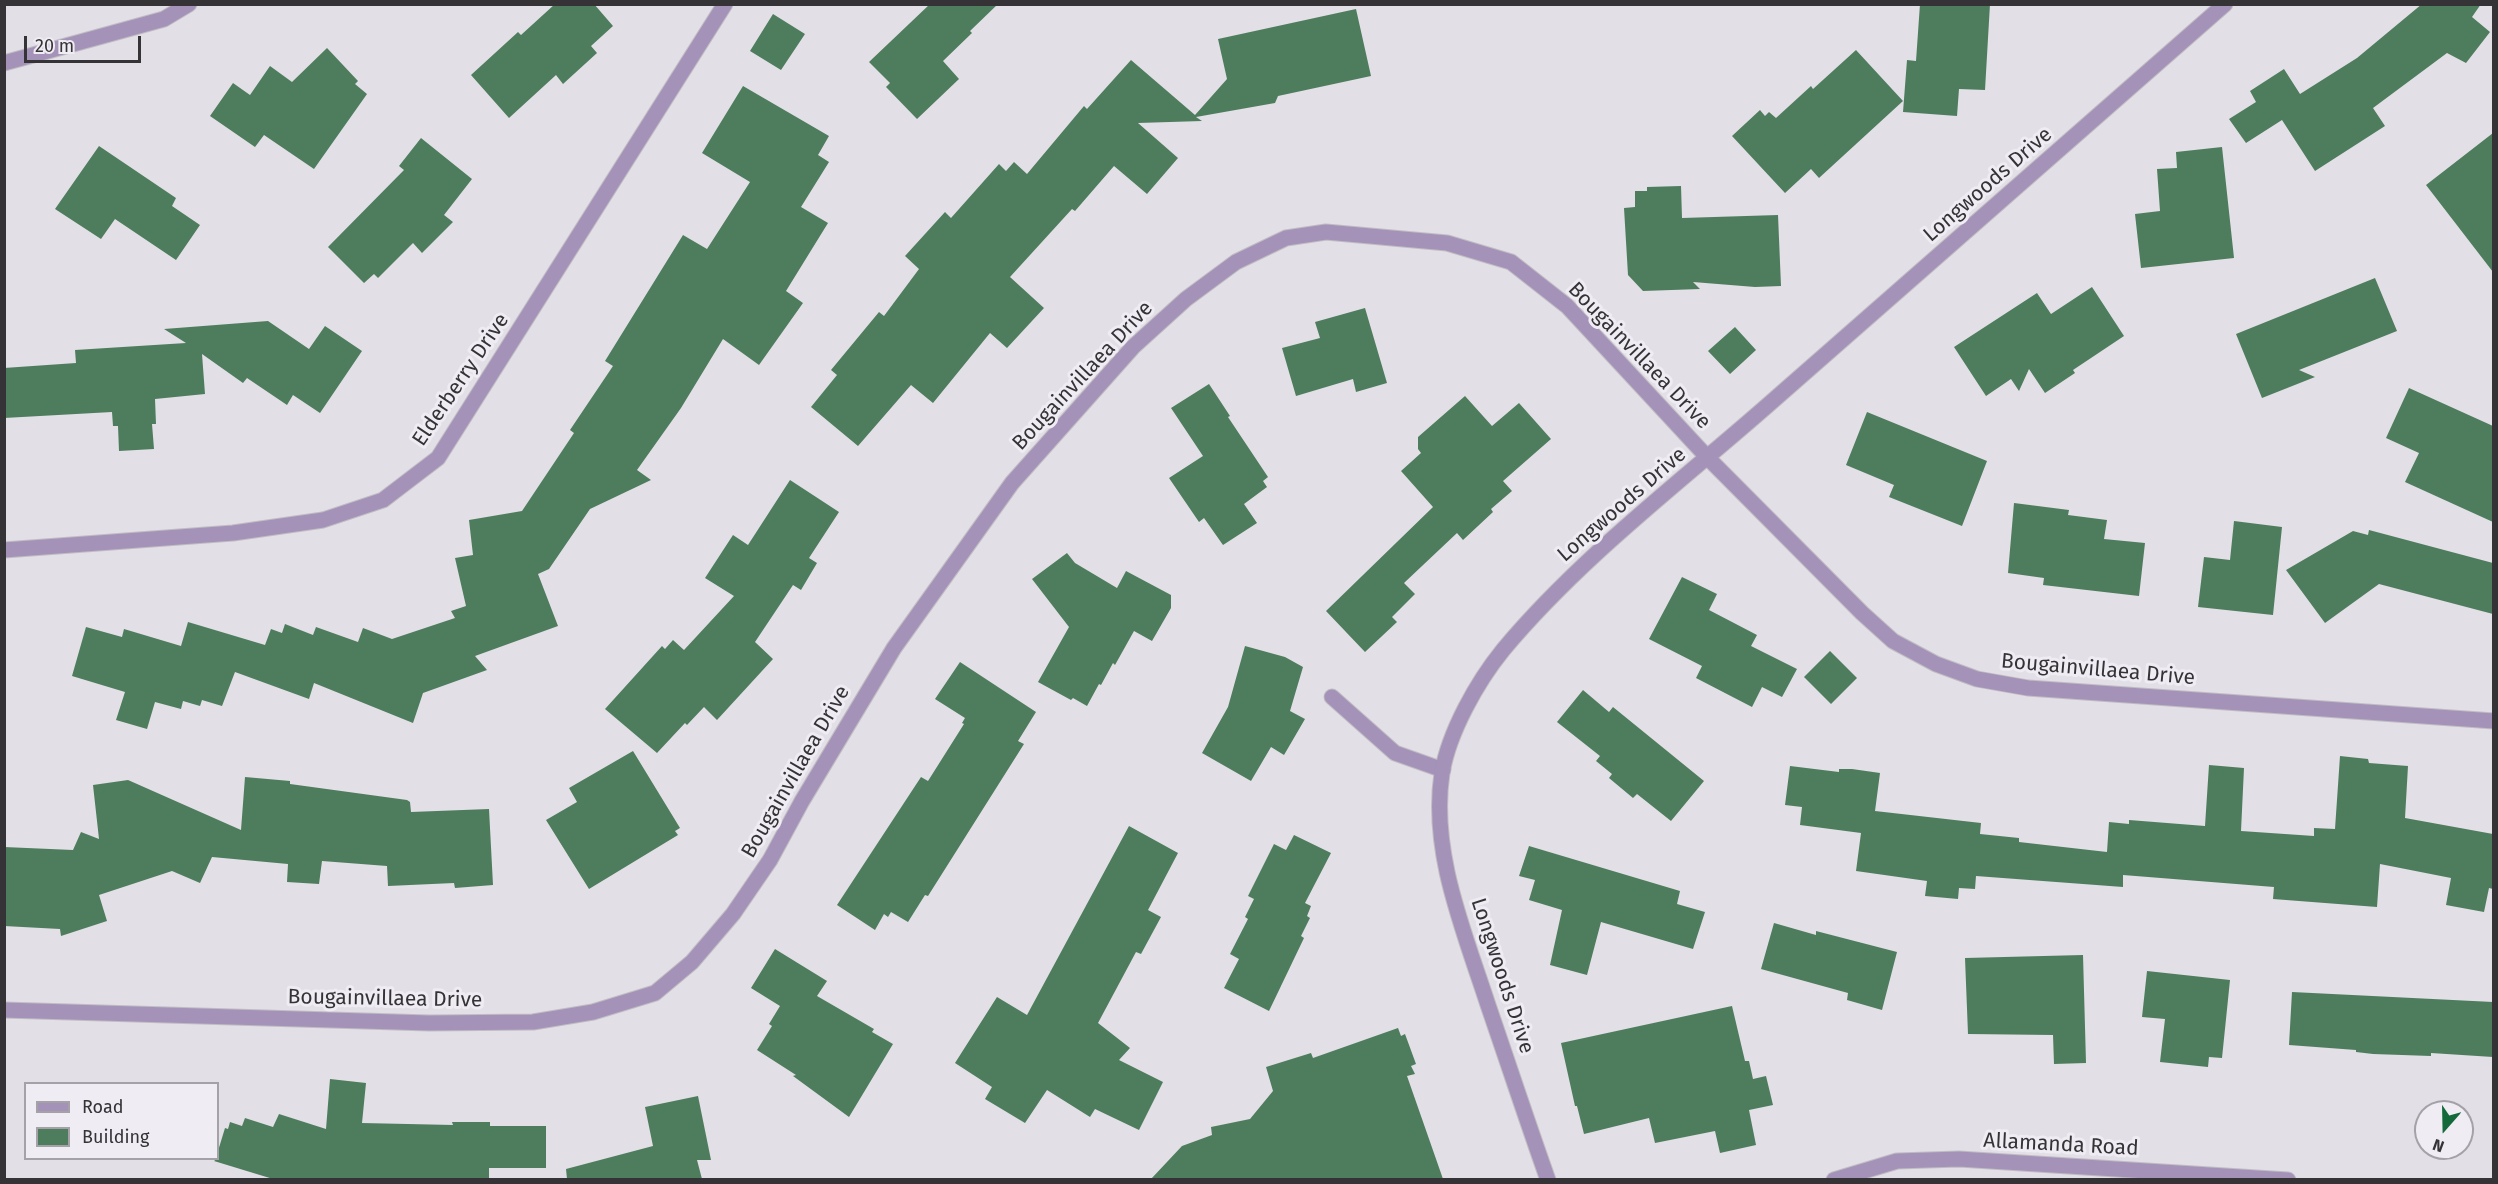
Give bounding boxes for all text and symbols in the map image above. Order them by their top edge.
scale bar [27,24,144,62]
text: 20 m [35,35,74,57]
street label: Longwoods Drive [1919,122,2057,248]
street label: Bougainvillaea Drive [1562,277,1716,435]
street label: Bougainvillaea Drive [1007,296,1159,456]
street label: Elderberry Drive [407,309,515,451]
street label: Longwoods Drive [1553,442,1691,568]
street label: Bougainvillaea Drive [2000,649,2196,691]
street label: Bougainvillaea Drive [736,681,856,863]
street label: Longwoods Drive [1465,895,1539,1057]
street label: Bougainvillaea Drive [287,985,483,1013]
legend [24,1082,219,1160]
text: Road [82,1096,124,1118]
north arrow [2414,1100,2474,1160]
text: Building [82,1126,149,1148]
street label: Allamanda Road [1983,1128,2139,1162]
text: N [2430,1135,2447,1156]

